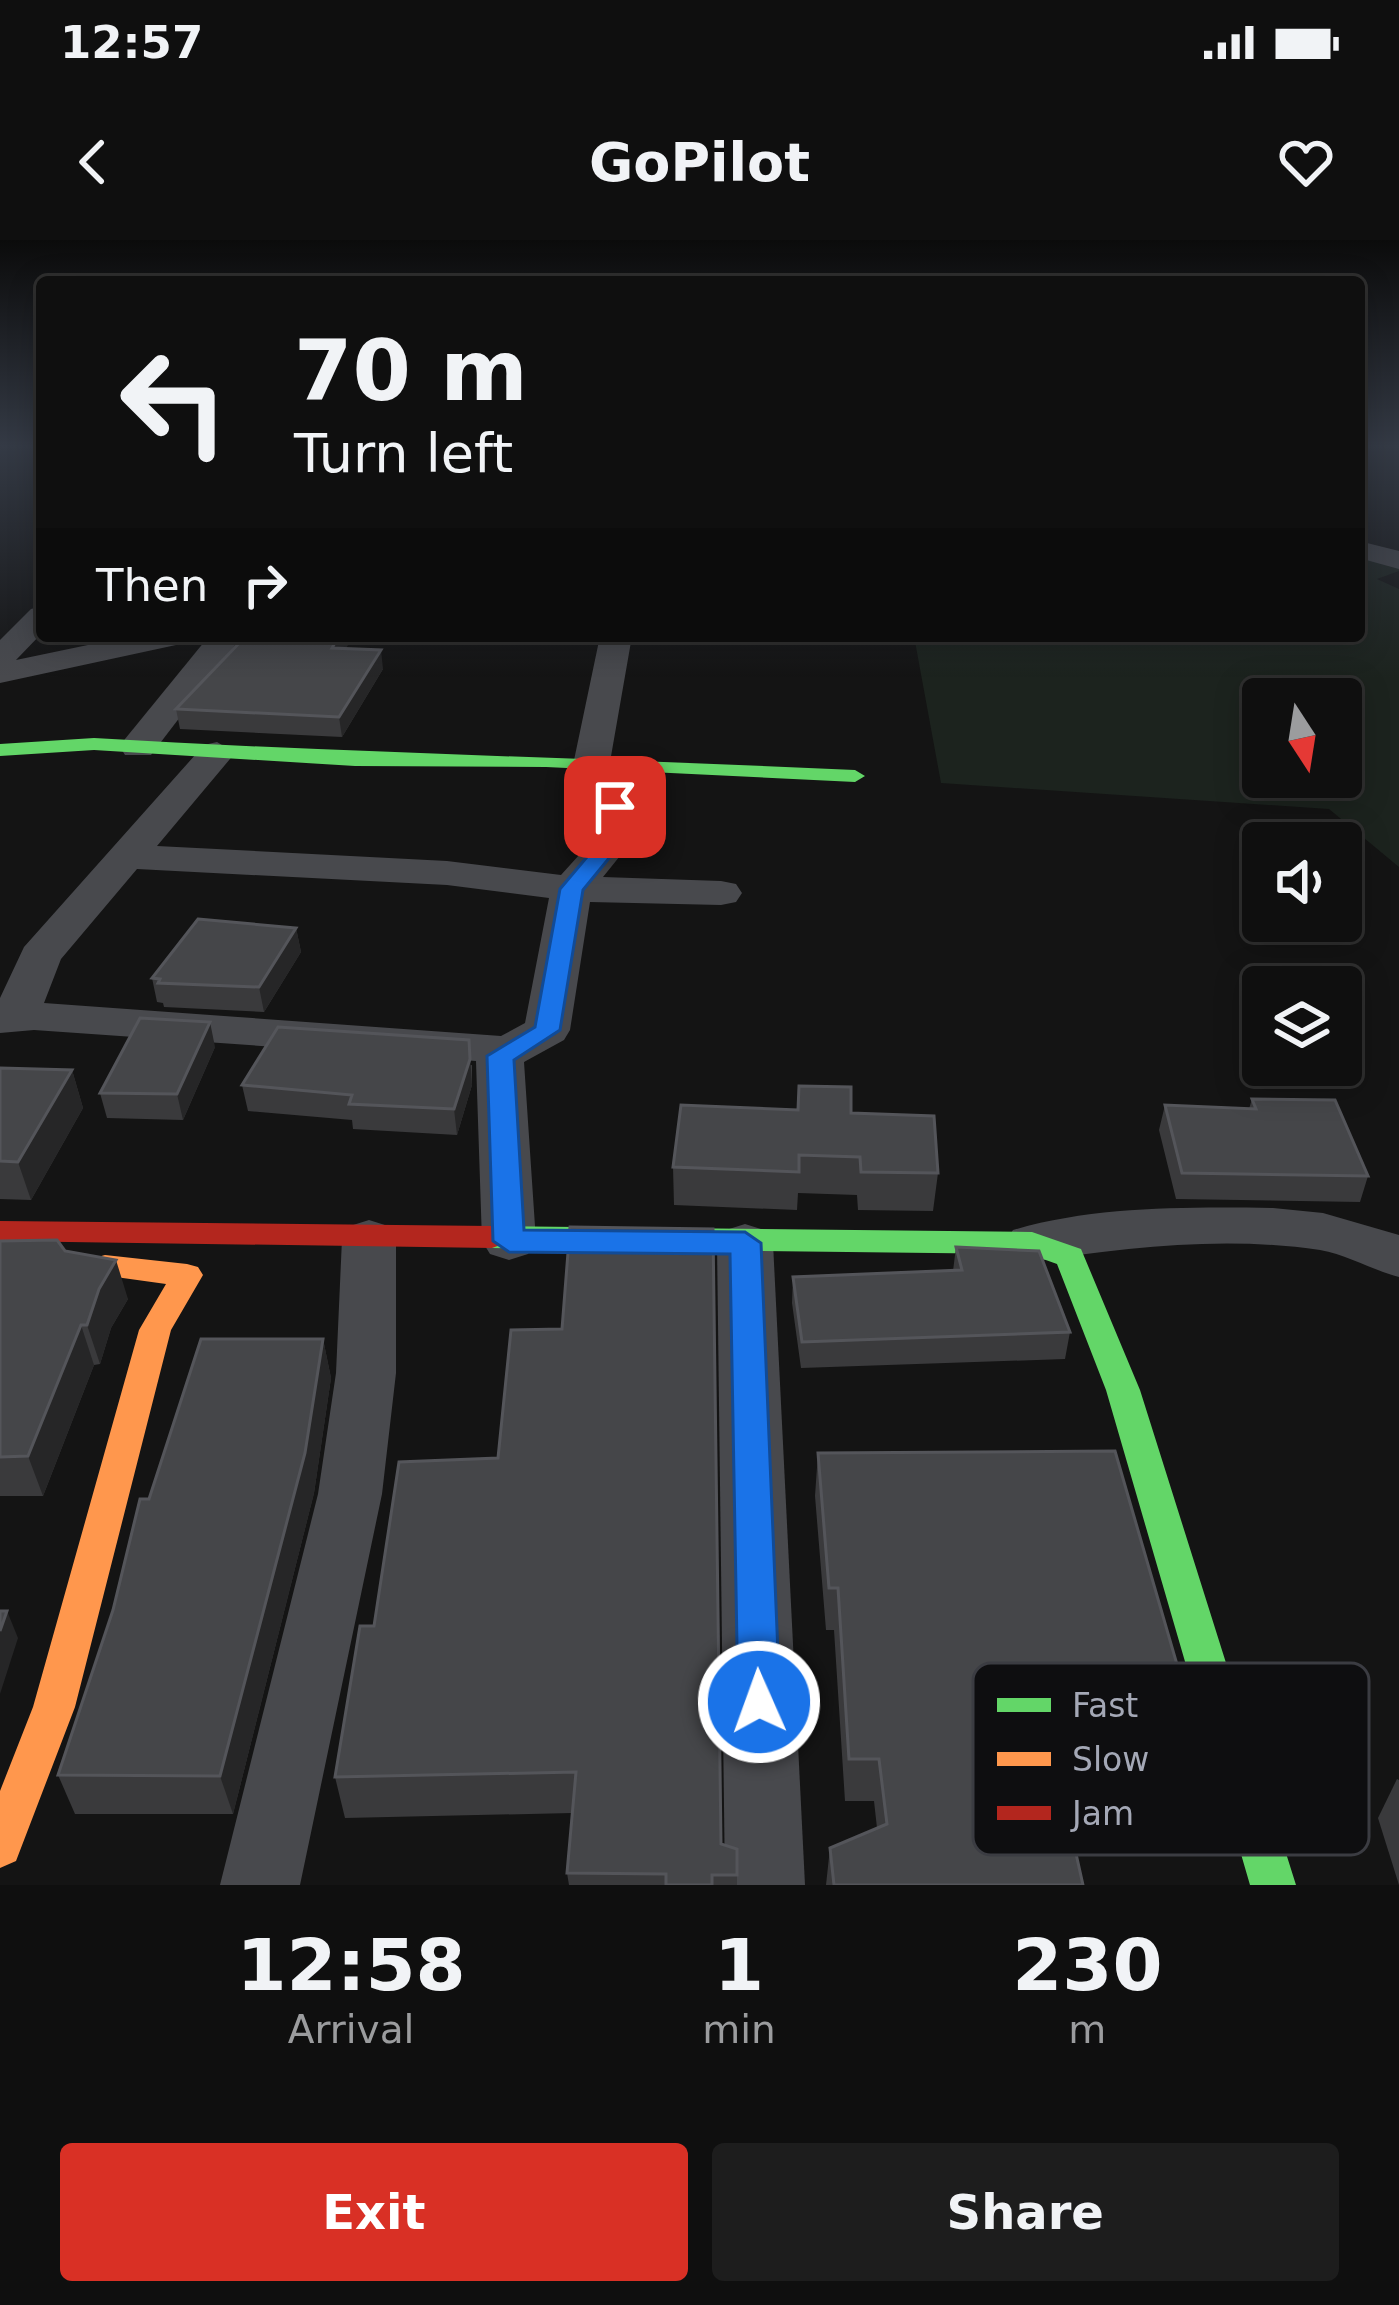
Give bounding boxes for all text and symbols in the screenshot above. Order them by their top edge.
text: 12:57 [60,16,203,69]
icon: back [60,129,126,195]
icon: heart [1273,129,1339,195]
text: GoPilot [589,131,810,194]
text: 70 m [294,322,528,420]
icon: left [96,324,252,480]
text: Turn left [294,422,513,485]
icon: right [232,552,298,618]
text: Then [96,559,208,612]
north arrow [1242,678,1362,798]
map controls [1242,678,1362,1086]
pin [564,756,666,858]
icon: arrive [582,774,648,840]
button: sound [1242,822,1362,942]
button: layers [1242,966,1362,1086]
position arrow [696,1639,822,1765]
legend [973,1663,1369,1855]
text: Fast [1072,1686,1138,1725]
text: Slow [1072,1740,1149,1779]
text: Jam [1070,1794,1134,1833]
text: 12:58 [236,1923,466,2007]
text: 1 [714,1923,764,2007]
text: 230 [1012,1923,1162,2007]
text: Arrival [288,2007,414,2052]
text: min [702,2007,776,2052]
text: m [1068,2007,1106,2052]
button: Exit [60,2143,688,2281]
button: Share [712,2143,1339,2281]

